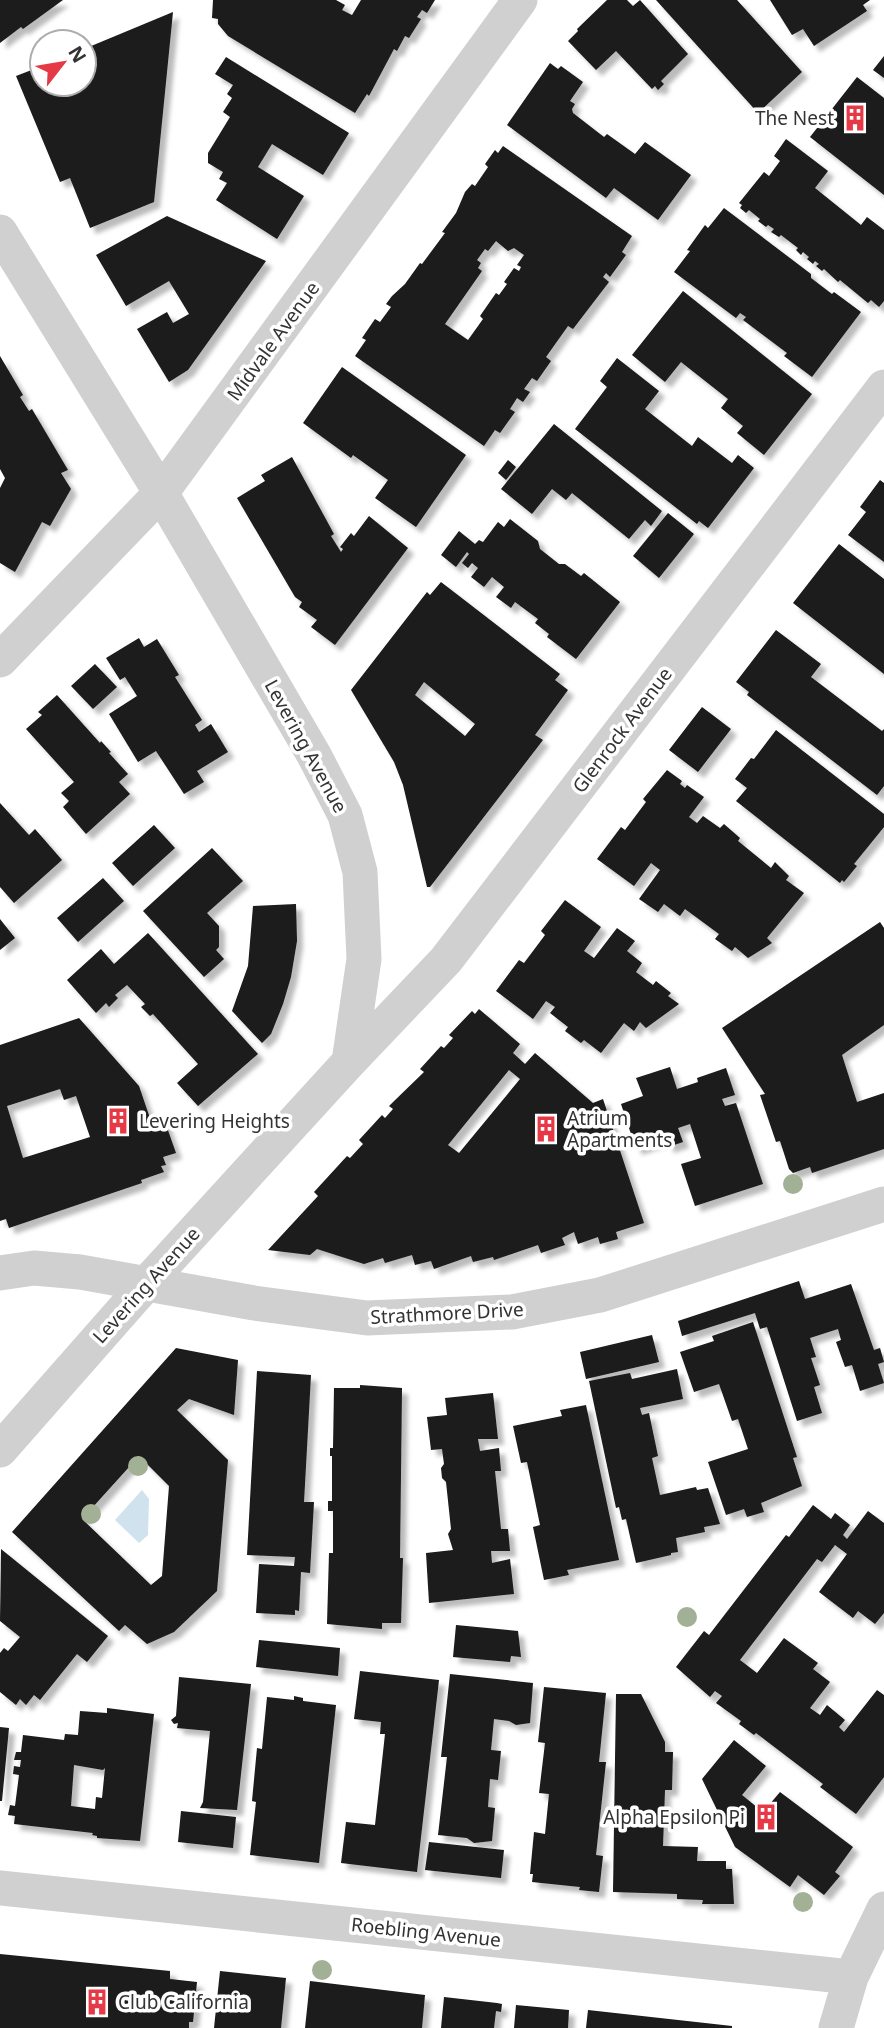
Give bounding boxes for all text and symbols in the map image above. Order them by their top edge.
north arrow [28,28,98,98]
text: N [62,41,93,68]
building icon: The Nest [840,103,870,133]
place label: The Nest [755,105,834,131]
street label: Midvale Avenue [221,276,325,406]
street label: Glenrock Avenue [566,662,678,798]
street label: Levering Avenue [259,675,353,817]
place label: Atrium Apartments [567,1105,672,1153]
building icon: Levering Heights [103,1106,133,1136]
place label: Levering Heights [139,1108,290,1134]
building icon: Atrium Apartments [531,1114,561,1144]
street label: Levering Avenue [87,1221,205,1349]
street label: Strathmore Drive [370,1296,524,1330]
building icon: Alpha Epsilon Pi [751,1802,781,1832]
place label: Alpha Epsilon Pi [603,1804,745,1830]
street label: Roebling Avenue [350,1911,502,1953]
building icon: Club California [82,1987,112,2017]
place label: Club California [118,1989,249,2015]

